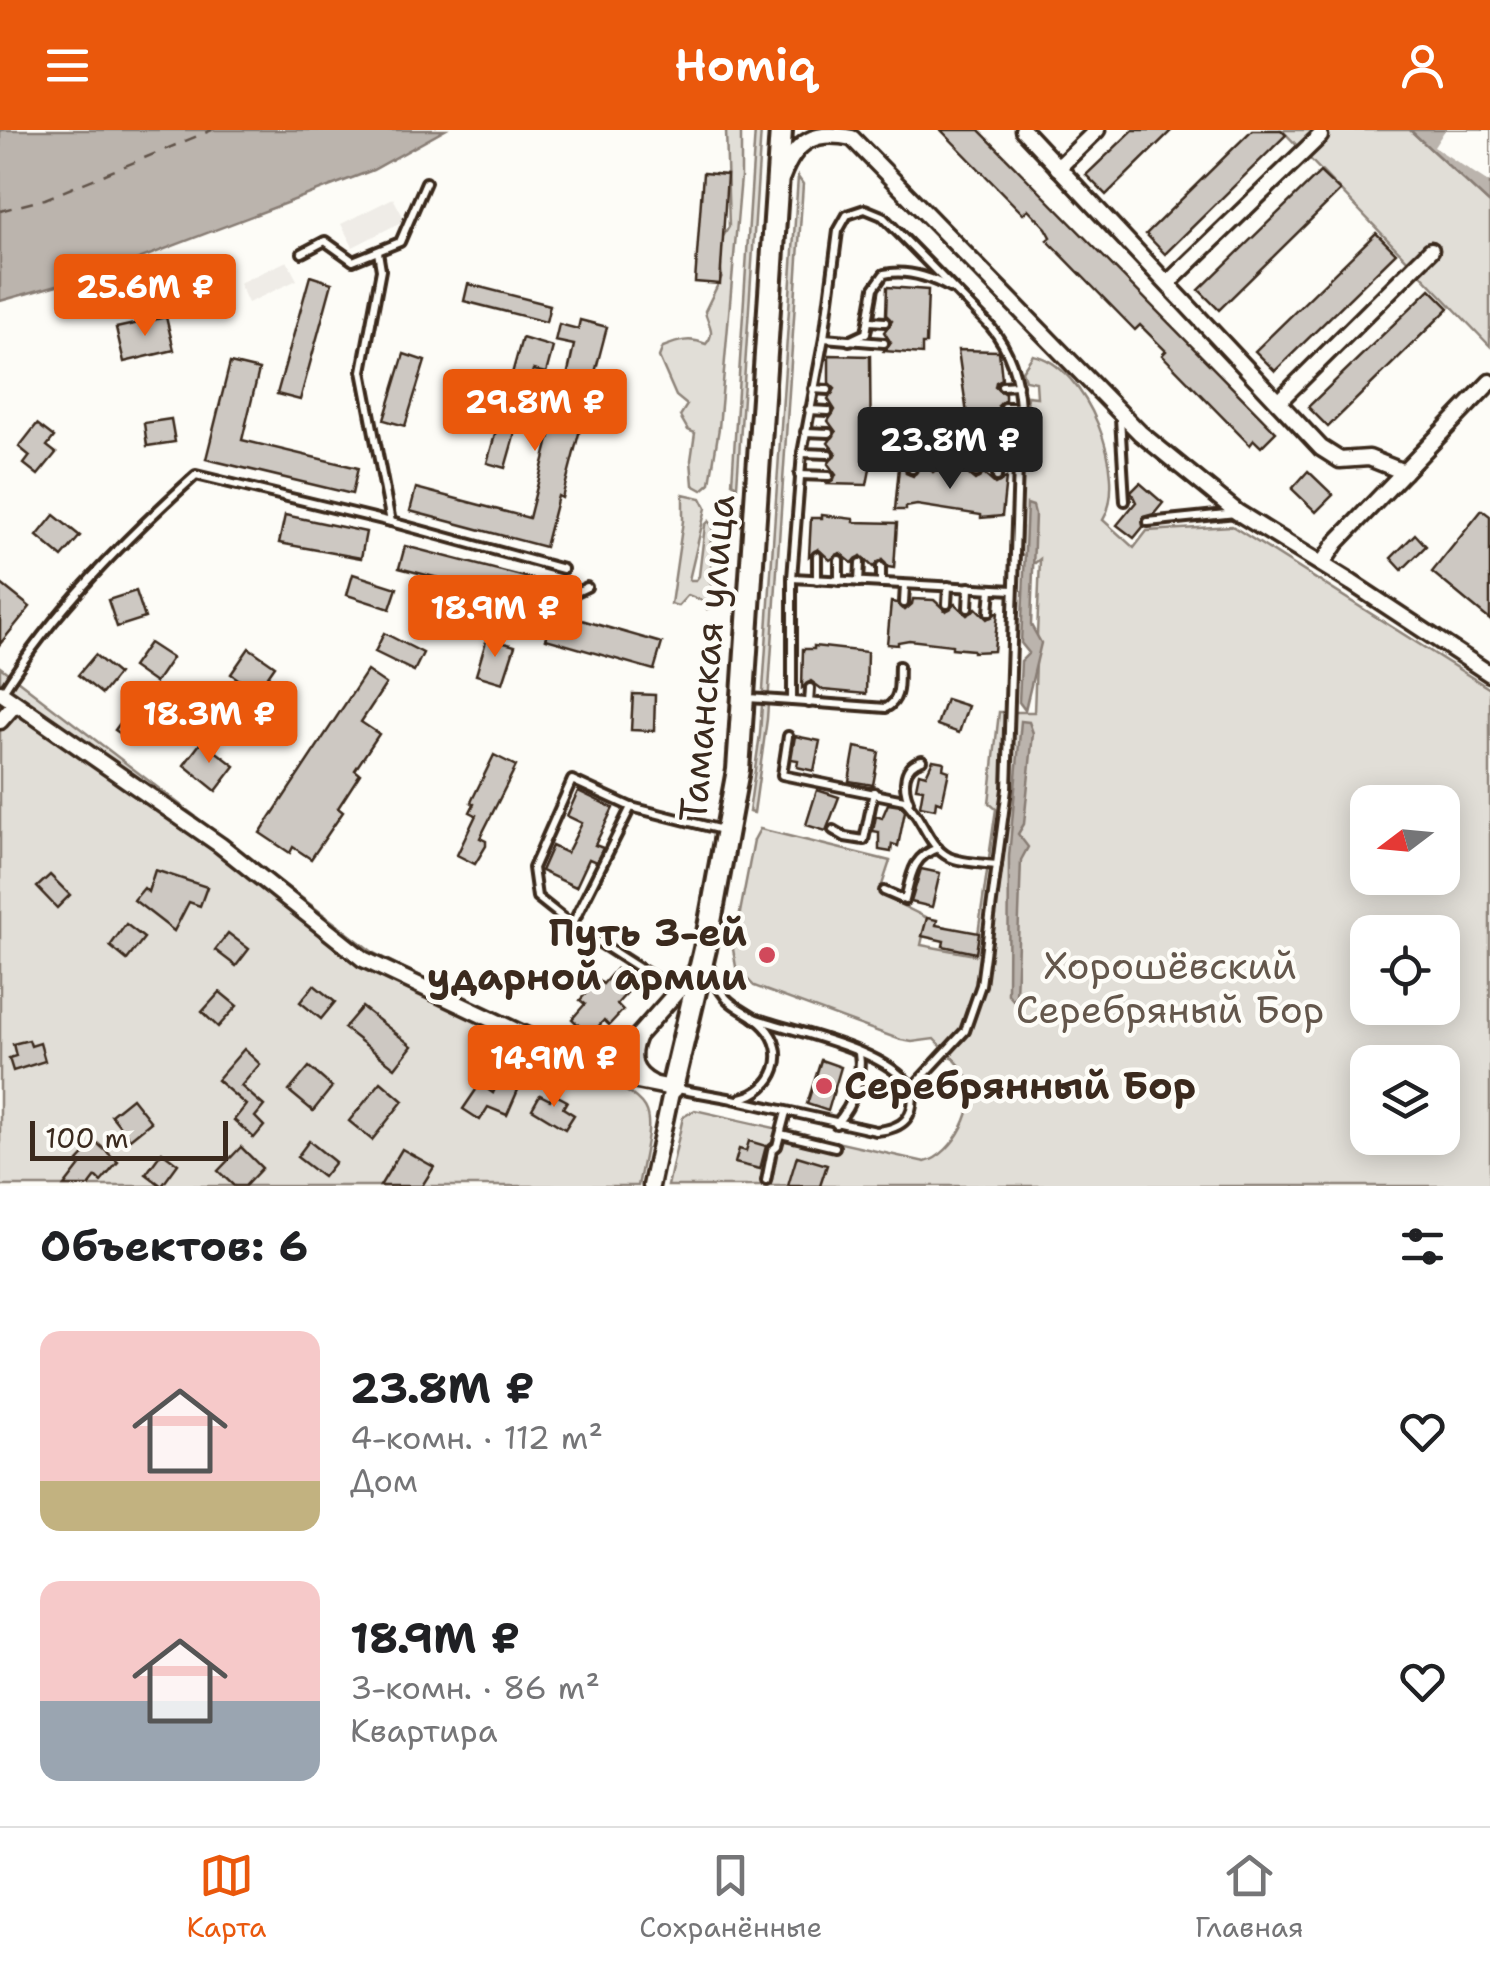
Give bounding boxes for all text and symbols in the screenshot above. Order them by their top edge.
text: Homiq [674,35,816,95]
icon: menu [40,38,95,93]
icon: person [1395,38,1450,93]
pin: 25.6M ₽ [53,254,237,339]
text: 25.6M ₽ [76,265,214,308]
pin: 29.8M ₽ [443,369,627,454]
text: 29.8M ₽ [465,380,605,423]
pin: 23.8M ₽ [858,407,1042,492]
text: 23.8M ₽ [880,418,1020,461]
street label: Таманская улица [667,492,746,824]
pin: 18.9M ₽ [403,575,587,660]
text: 18.9M ₽ [430,586,560,629]
pin: 18.3M ₽ [117,681,301,766]
text: 18.3M ₽ [142,692,276,735]
north arrow [1350,785,1460,895]
map controls [1350,785,1460,1155]
place label: Путь 3-ей ударной армии [427,907,747,1002]
button: locate [1350,915,1460,1025]
park label: Хорошёвский Серебряный Бор [1016,940,1324,1035]
marker: Путь 3-ей ударной армии [756,944,778,966]
pin: 14.9M ₽ [462,1025,646,1110]
text: 14.9M ₽ [490,1036,618,1079]
button: layers [1350,1045,1460,1155]
place label: Серебрянный Бор [844,1060,1196,1111]
marker: Серебрянный Бор [813,1075,835,1097]
scale bar [30,1116,228,1160]
text: 100 m [45,1119,129,1157]
text: Объектов: 6 [40,1218,308,1274]
icon: filters [1395,1219,1450,1274]
text: 23.8M ₽ [350,1360,535,1416]
icon: home [120,1371,240,1491]
icon: heart [1395,1404,1450,1459]
text: 4-комн. · 112 m² [350,1416,603,1459]
text: Дом [350,1459,418,1502]
text: 18.9M ₽ [350,1610,520,1666]
icon: home [120,1621,240,1741]
icon: heart [1395,1654,1450,1709]
text: 3-комн. · 86 m² [350,1666,600,1709]
text: Квартира [350,1709,498,1752]
tab: Карта [186,1848,267,1946]
tab: Сохранённые [639,1848,822,1946]
tab: Главная [1195,1848,1304,1946]

